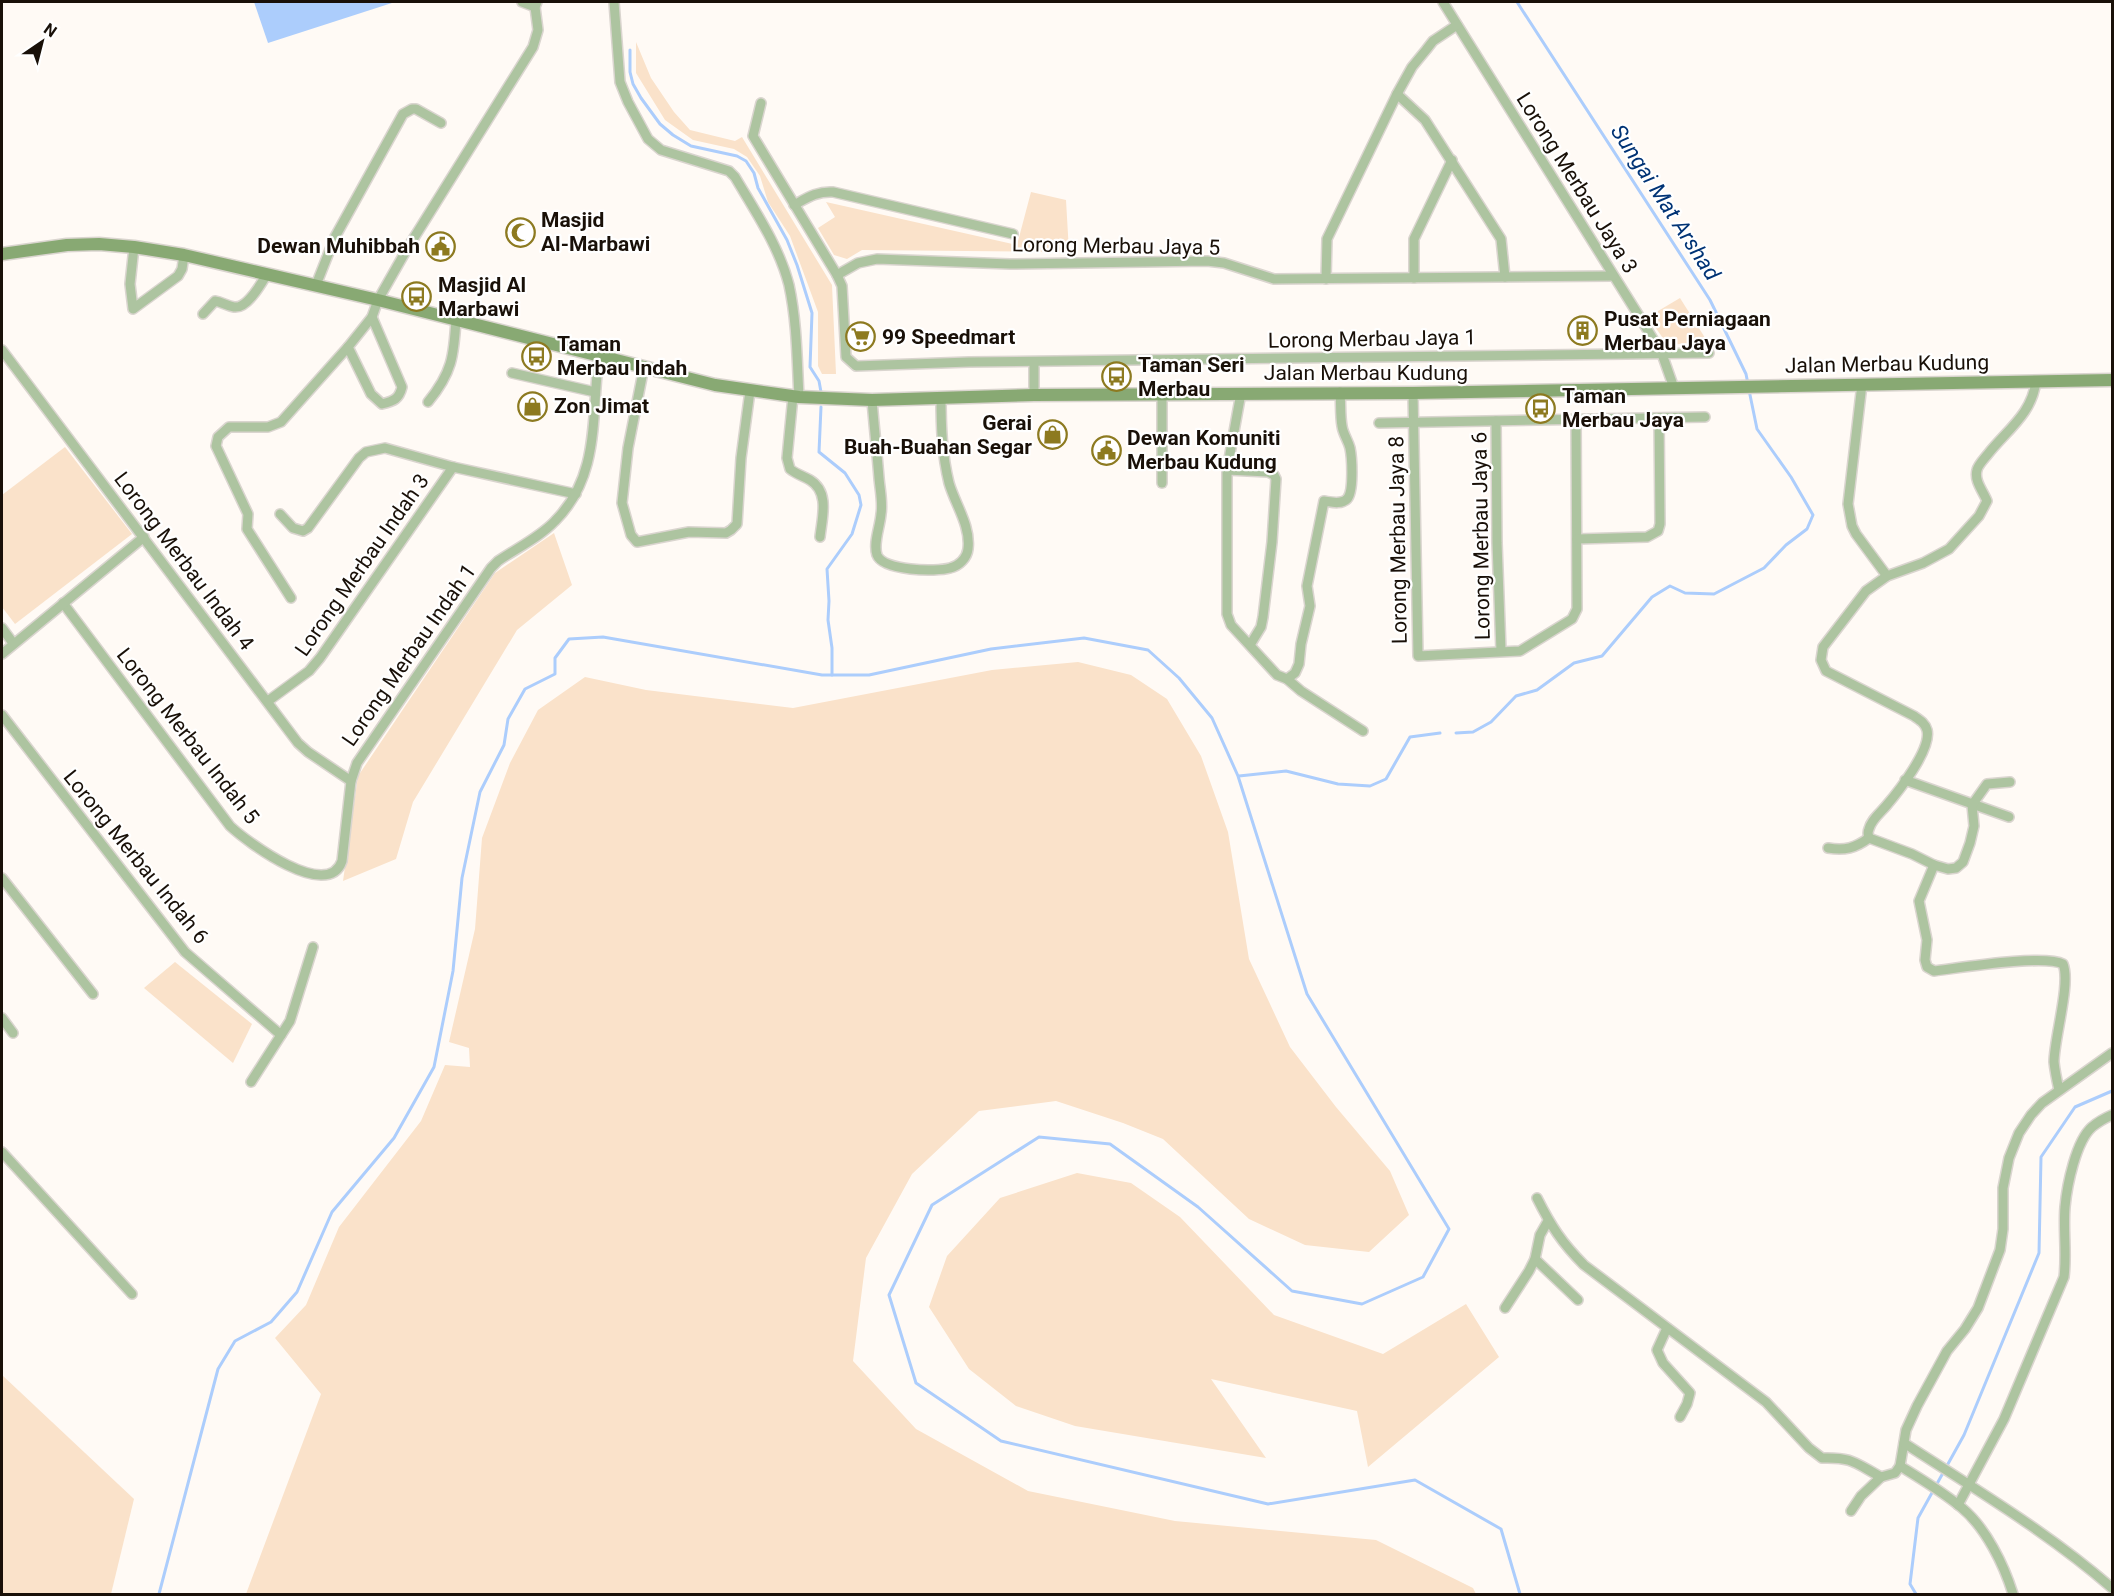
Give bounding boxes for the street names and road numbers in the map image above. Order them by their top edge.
street label: Lorong Merbau Jaya 3 [1512,88,1642,278]
street label: Lorong Merbau Jaya 5 [1012,232,1220,260]
street label: Lorong Merbau Jaya 1 [1268,325,1476,353]
street label: Jalan Merbau Kudung [1785,350,1989,378]
street label: Jalan Merbau Kudung [1264,361,1468,385]
street label: Lorong Merbau Jaya 6 [1467,432,1495,640]
street label: Lorong Merbau Jaya 8 [1384,436,1412,644]
street label: Lorong Merbau Indah 4 [109,467,259,655]
street label: Lorong Merbau Indah 3 [290,469,434,661]
street label: Lorong Merbau Indah 1 [337,559,481,751]
street label: Lorong Merbau Indah 5 [112,643,264,829]
street label: Lorong Merbau Indah 6 [59,765,213,949]

